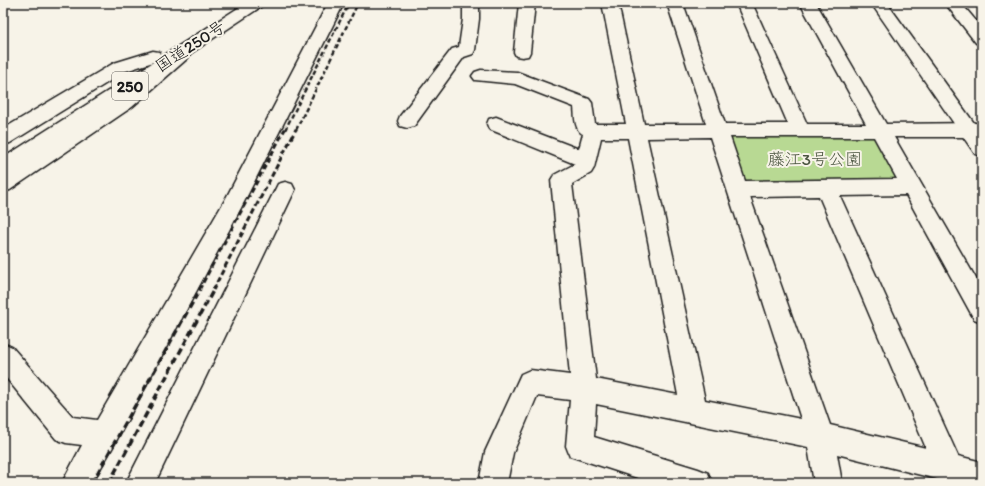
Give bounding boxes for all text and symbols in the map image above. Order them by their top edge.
street label: 国道250号 [151,16,229,76]
road number: 250 [112,72,148,100]
park label: 藤江3号公園 [768,149,862,169]

